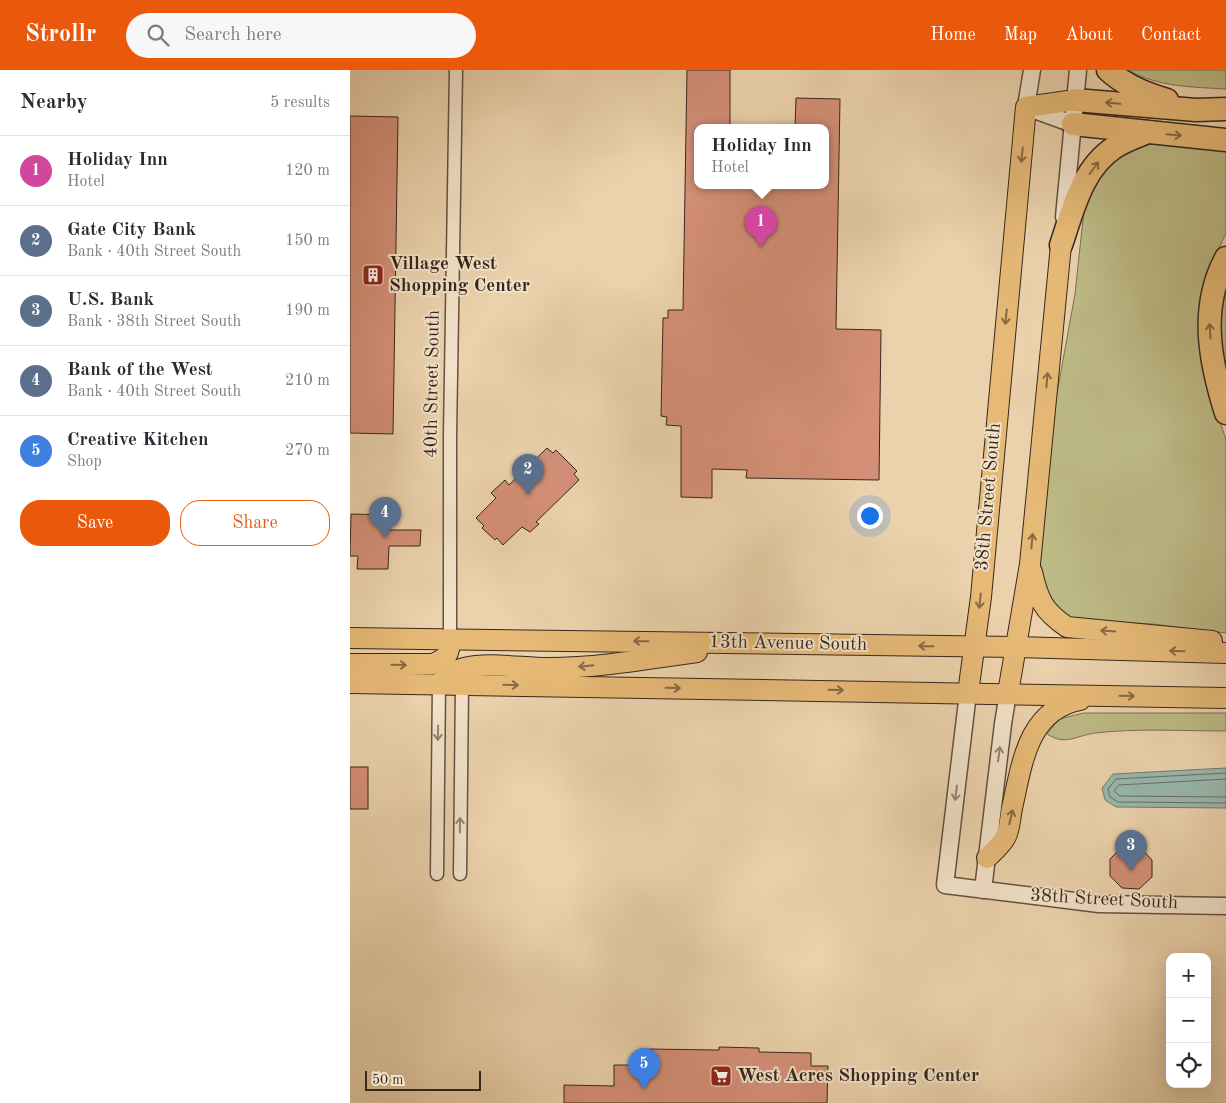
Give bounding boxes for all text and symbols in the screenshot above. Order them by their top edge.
search box [126,13,476,58]
icon: search [144,21,172,49]
text: Strollr [25,23,96,47]
text: Search here [184,26,282,45]
text: Home [930,26,976,44]
text: Map [1004,26,1037,44]
text: About [1065,26,1113,44]
text: Contact [1141,26,1201,44]
text: Nearby [20,92,88,113]
text: 5 results [270,95,330,111]
one-way arrow [1105,98,1121,108]
popup [694,124,829,189]
one-way arrow [1166,130,1182,140]
text: Holiday Inn [711,137,812,156]
one-way arrow [1017,147,1026,163]
text: Holiday Inn [67,151,168,170]
text: Hotel [711,160,749,176]
one-way arrow [1088,162,1099,175]
text: 1 [31,163,41,179]
text: 120 m [285,163,330,179]
text: Hotel [67,174,105,190]
pin: 1 [745,206,777,247]
text: Gate City Bank [67,221,196,240]
text: 2 [31,233,41,249]
text: 150 m [285,233,330,249]
text: Bank · 40th Street South [67,244,241,260]
place label: Village West Shopping Center [389,255,530,296]
building icon: Village West Shopping Center [361,263,385,287]
text: U.S. Bank [67,291,154,310]
text: 3 [31,303,41,319]
text: 190 m [285,303,330,319]
one-way arrow [1001,309,1011,325]
street label: 40th Street South [422,310,444,458]
text: Bank · 38th Street South [67,314,241,330]
one-way arrow [1205,324,1214,340]
text: Bank of the West [67,361,213,380]
one-way arrow [1042,372,1051,388]
text: 4 [31,373,41,389]
text: 210 m [285,373,330,389]
text: Bank · 40th Street South [67,384,241,400]
street label: 38th Street South [973,422,1005,572]
text: Creative Kitchen [67,431,208,450]
text: 5 [31,443,41,459]
text: 270 m [285,443,330,459]
text: Shop [67,454,102,470]
pin: 2 [512,454,544,495]
pin: 4 [369,497,401,538]
button: Save [20,500,170,546]
button: Share [180,500,330,546]
your location [857,503,883,529]
one-way arrow [1027,534,1037,550]
one-way arrow [975,592,985,608]
one-way arrow [1100,626,1116,636]
street label: 13th Avenue South [709,633,867,655]
one-way arrow [633,637,649,646]
one-way arrow [918,641,934,651]
one-way arrow [1170,647,1186,656]
one-way arrow [390,660,406,670]
one-way arrow [579,661,595,671]
one-way arrow [502,680,519,690]
one-way arrow [665,683,681,693]
one-way arrow [828,685,844,695]
one-way arrow [1118,691,1135,701]
one-way arrow [434,725,443,741]
one-way arrow [994,747,1004,763]
one-way arrow [951,785,961,801]
one-way arrow [1006,809,1016,825]
one-way arrow [455,818,465,834]
pin: 3 [1115,830,1147,871]
street label: 38th Street South [1029,887,1179,913]
map controls [1166,953,1211,1088]
button: + [1166,953,1211,998]
button: − [1166,998,1211,1043]
button: locate [1166,1043,1211,1088]
pin: 5 [628,1048,660,1089]
supermarket icon: West Acres Shopping Center [709,1064,733,1088]
place label: West Acres Shopping Center [737,1067,979,1086]
scale bar [365,1068,481,1091]
text: 50 m [372,1073,403,1087]

